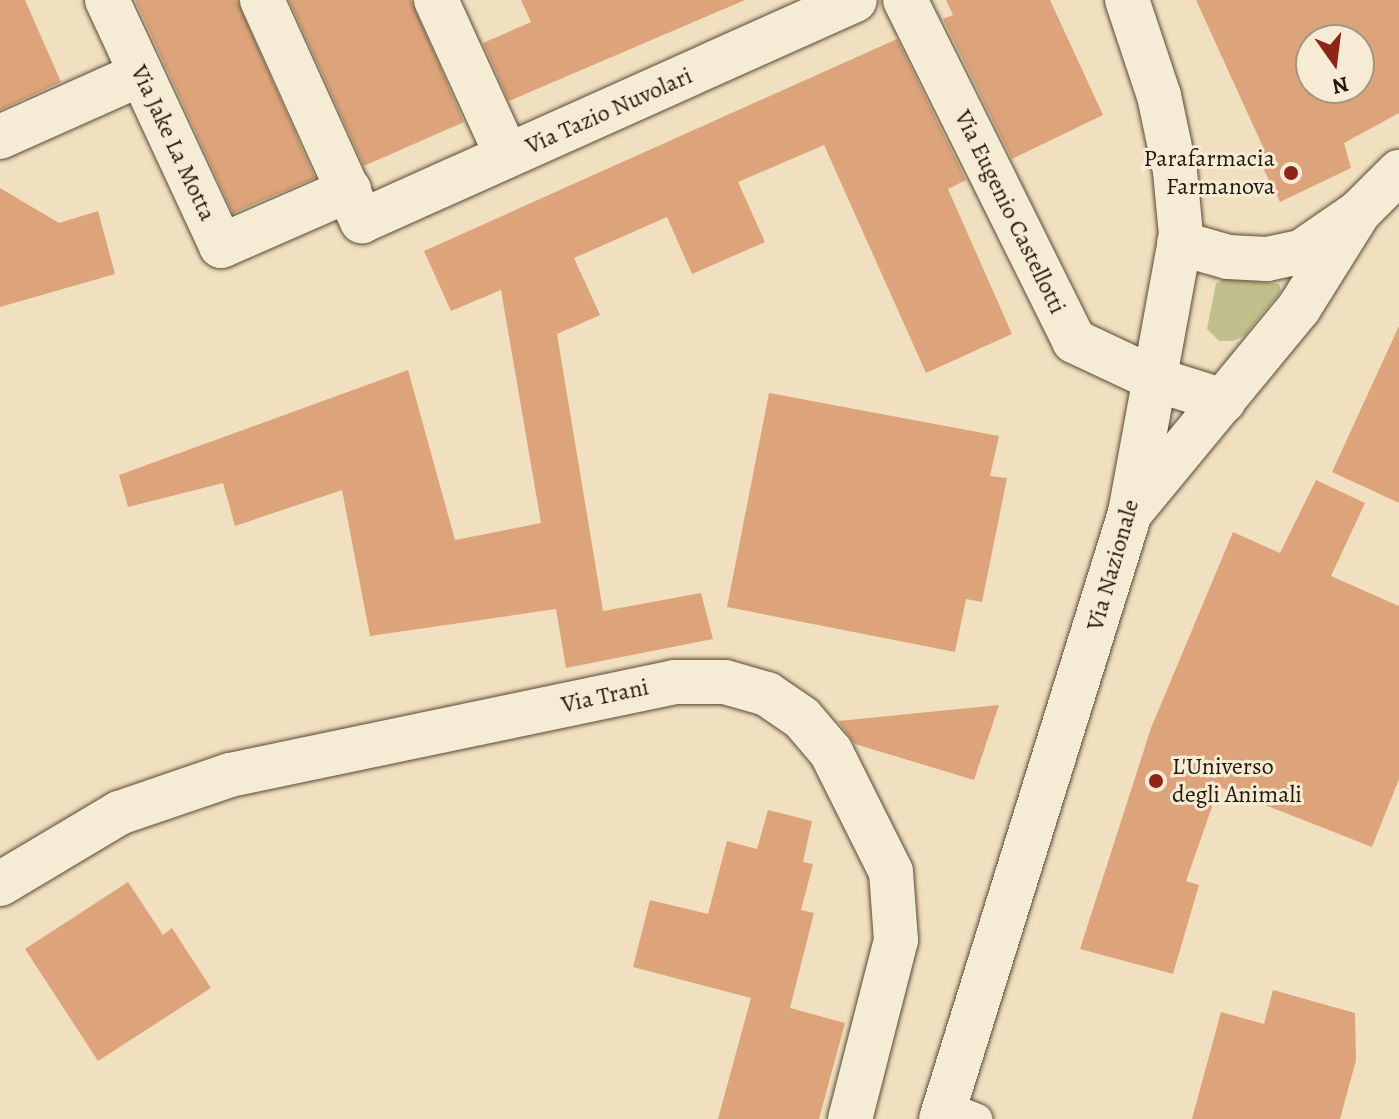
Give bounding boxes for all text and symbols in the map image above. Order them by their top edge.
north arrow [1295,24,1375,104]
street label: Via Jake La Motta [124,61,222,225]
street label: Via Tazio Nuvolari [521,61,697,161]
text: N [1329,69,1352,102]
street label: Via Eugenio Castellotti [948,105,1072,319]
place label: Parafarmacia Farmanova [1144,145,1275,201]
marker: Parafarmacia Farmanova [1282,164,1300,182]
street label: Via Nazionale [1081,496,1145,634]
street label: Via Trani [559,673,651,719]
place label: L'Universo degli Animali [1172,753,1302,809]
marker: L'Universo degli Animali [1147,772,1165,790]

